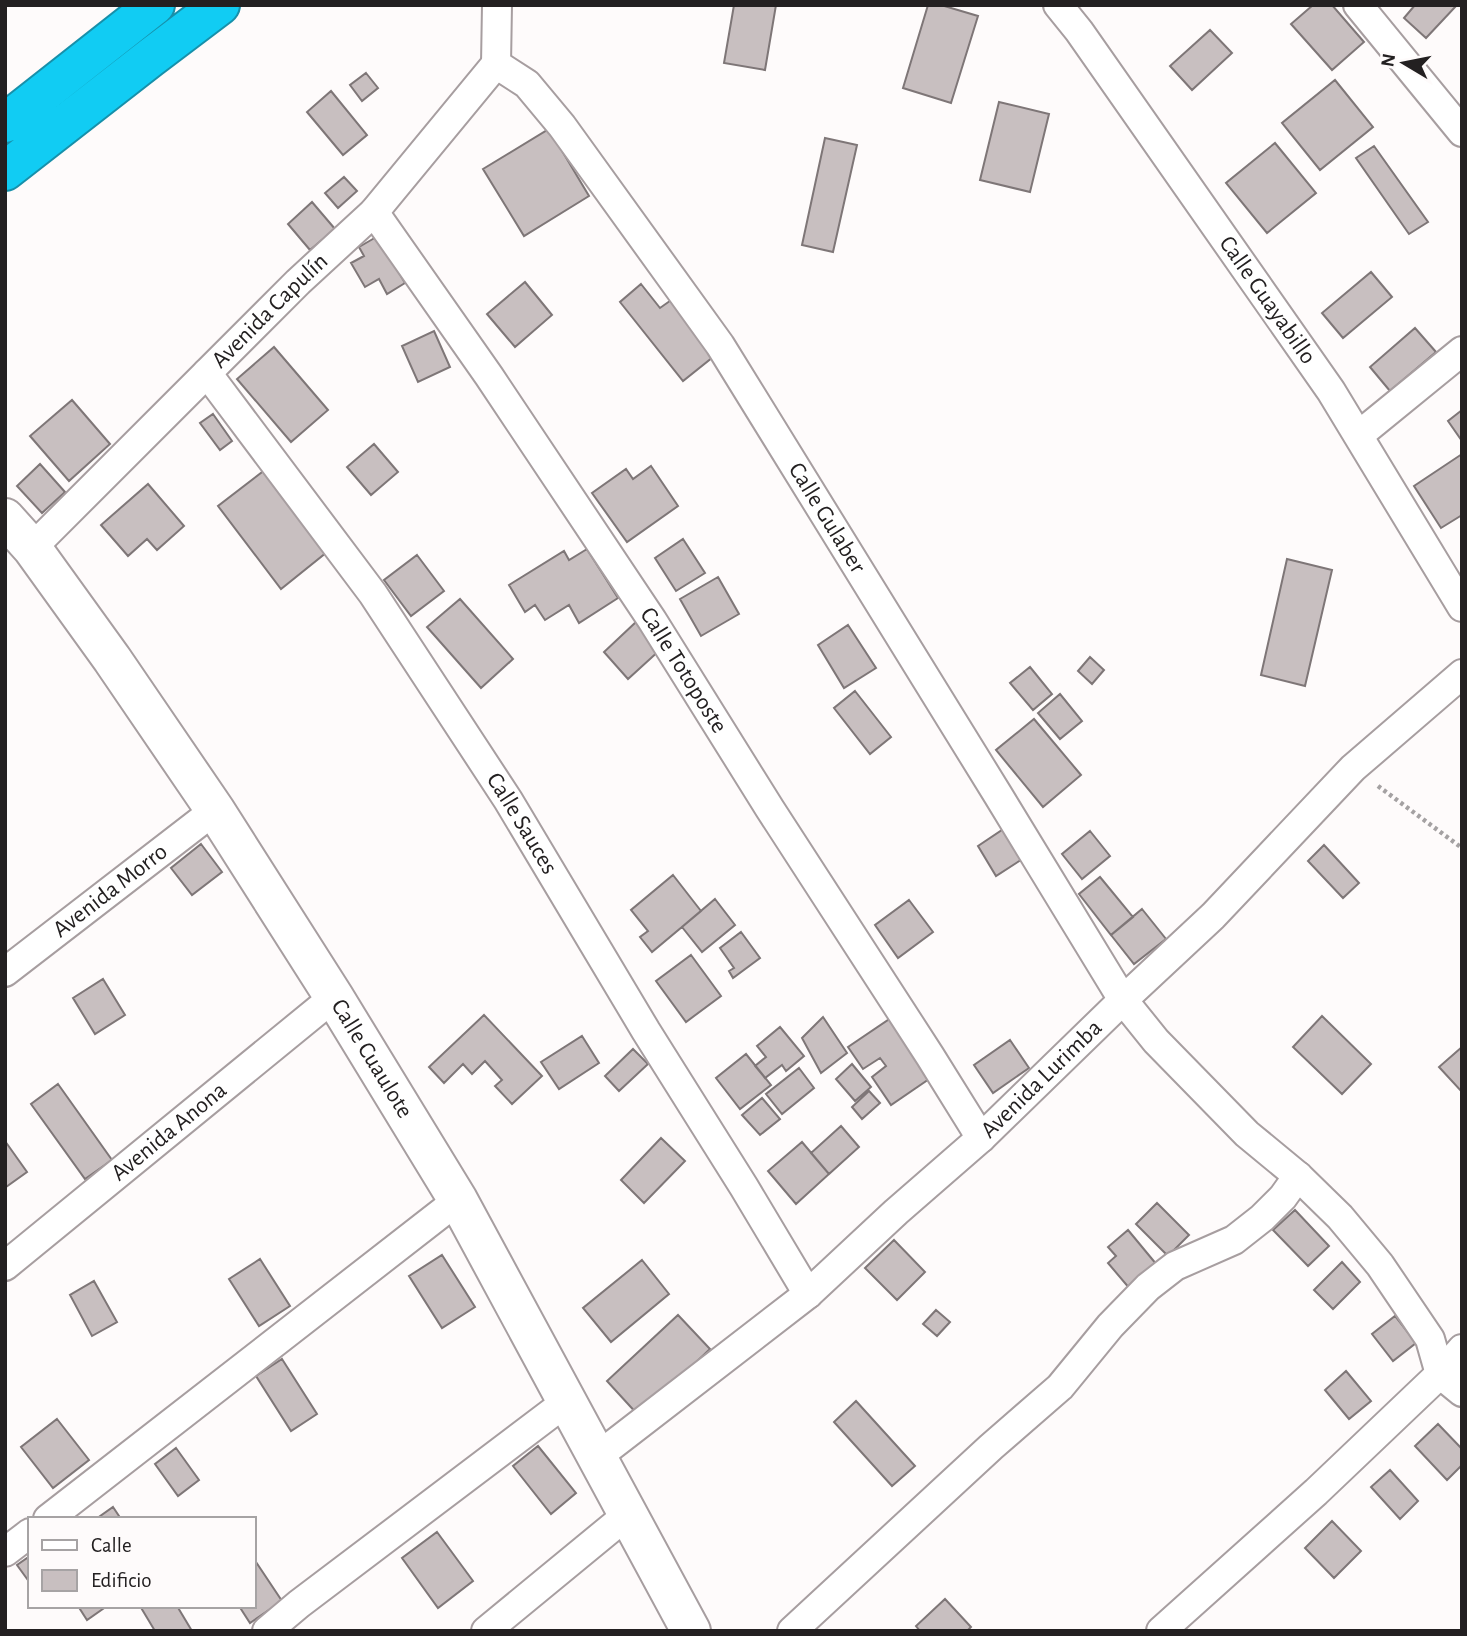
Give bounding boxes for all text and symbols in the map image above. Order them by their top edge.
north arrow [1369,28,1439,98]
text: N [1378,52,1399,68]
street label: Calle Guayabillo [1215,232,1320,369]
street label: Avenida Capulín [207,249,333,373]
street label: Calle Gulaber [784,459,870,578]
street label: Calle Totoposte [635,603,731,737]
street label: Calle Sauces [482,769,562,878]
street label: Avenida Morro [49,839,172,942]
street label: Calle Cuaulote [326,995,417,1122]
street label: Avenida Lurimba [976,1015,1107,1143]
street label: Avenida Anona [107,1078,231,1186]
legend [28,1517,256,1608]
text: Calle [91,1535,132,1556]
text: Edificio [91,1570,152,1591]

